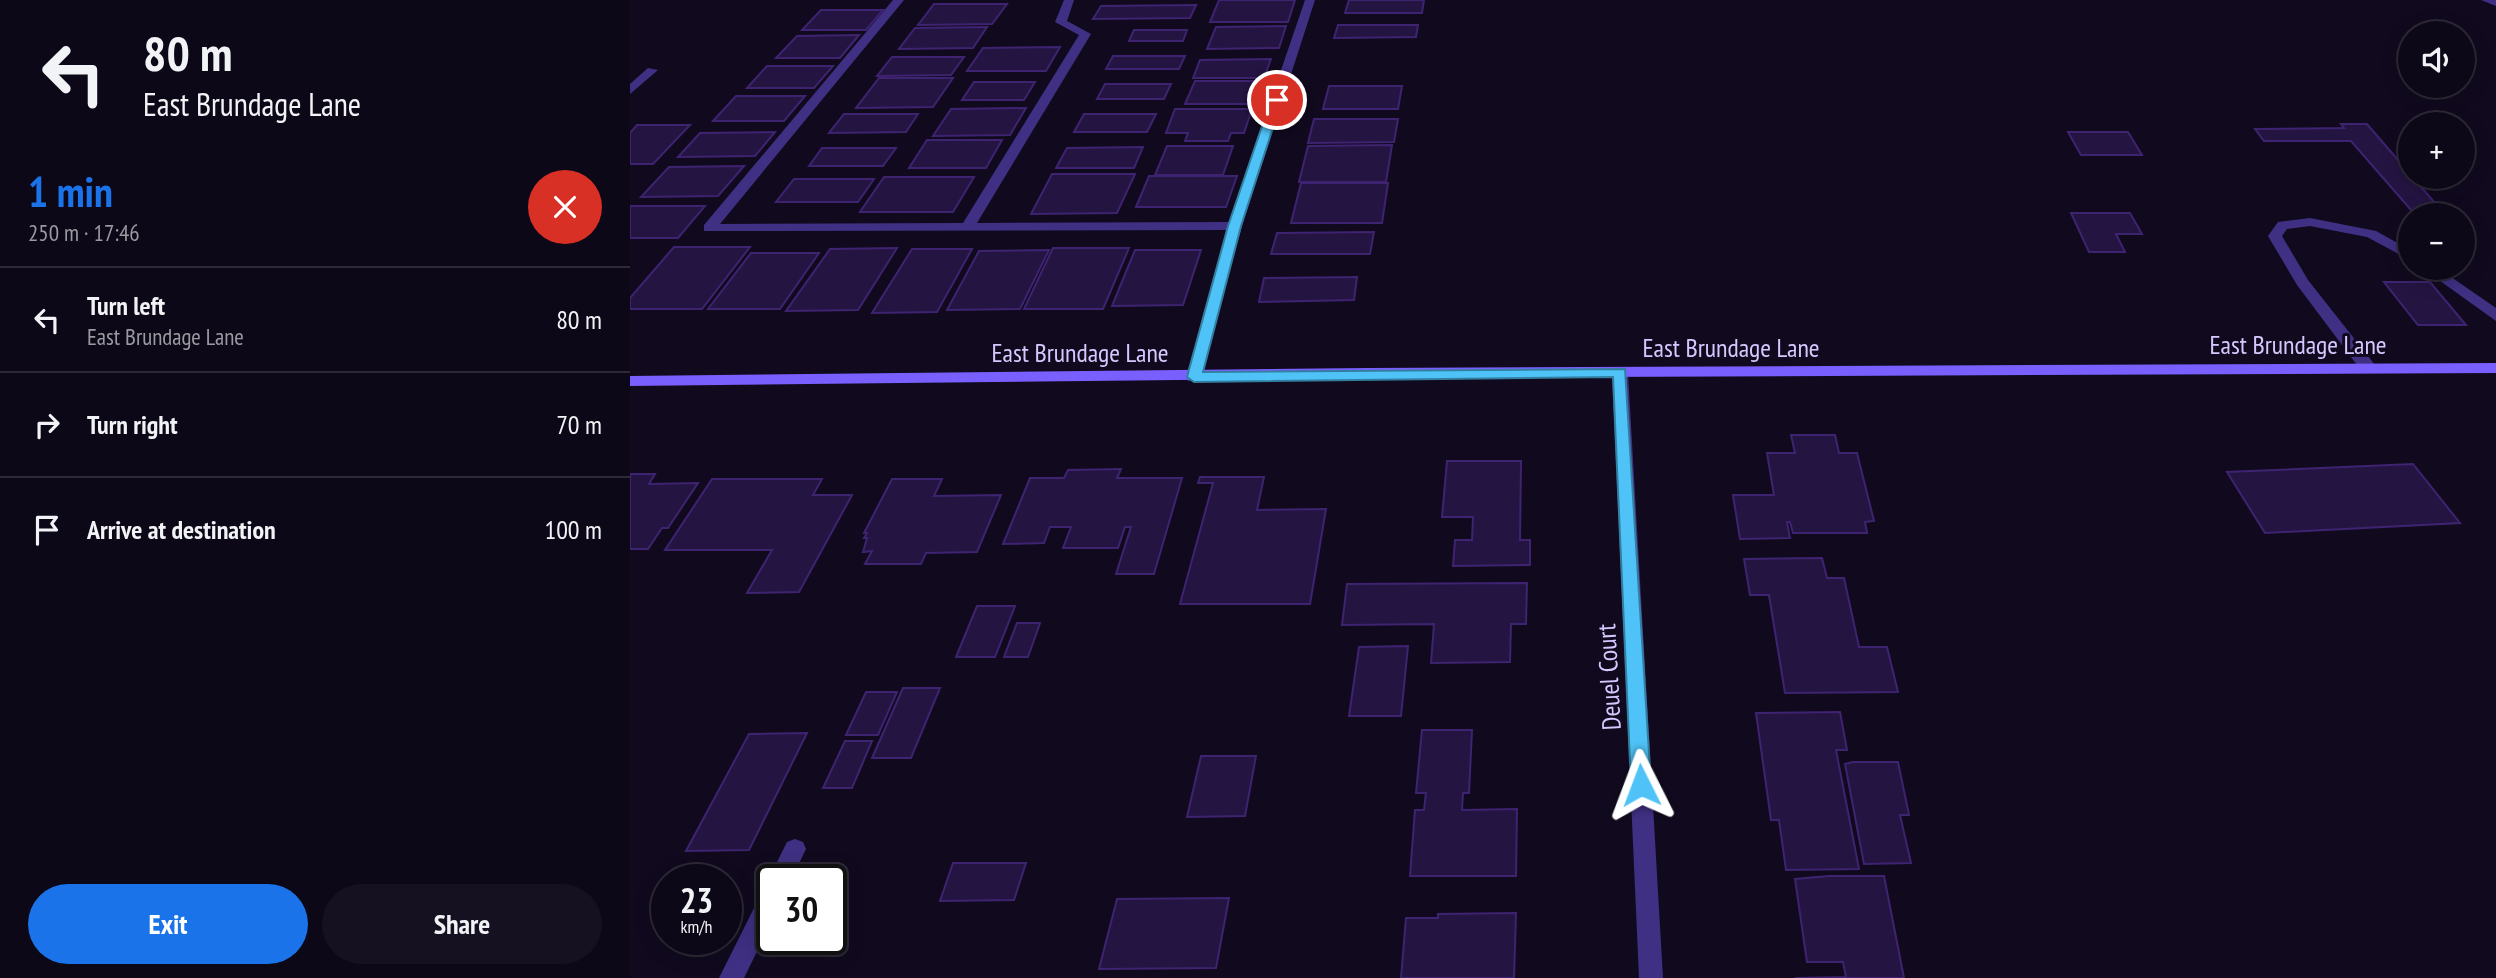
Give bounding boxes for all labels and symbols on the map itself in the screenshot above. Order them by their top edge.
pin [1247,70,1307,130]
street label: East Brundage Lane [2209,328,2387,361]
street label: East Brundage Lane [1642,331,1820,364]
street label: East Brundage Lane [991,336,1169,369]
street label: Deuel Court [1589,623,1628,731]
position arrow [1604,748,1678,822]
speed limit sign: 30 [756,864,847,955]

